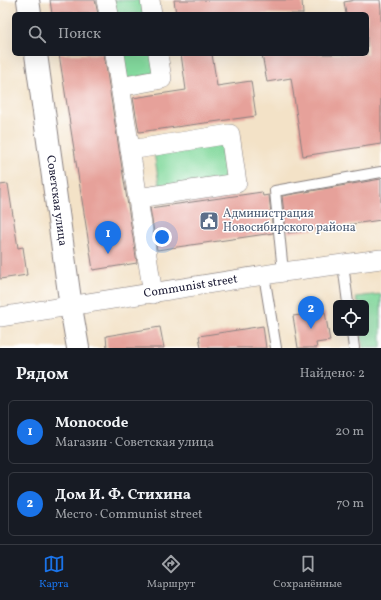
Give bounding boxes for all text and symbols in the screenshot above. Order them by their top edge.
search box [12,12,369,56]
icon: search [26,23,48,45]
text: Поиск [58,24,101,45]
street label: Советская улица [42,154,70,247]
place label: Администрация Новосибирского района [223,206,356,236]
public building icon: Администрация Новосибирского района [198,210,220,232]
pin: 1 [95,221,121,254]
your location [152,227,172,247]
street label: Communist street [143,271,239,302]
pin: 2 [298,296,324,329]
map controls [333,300,369,336]
button: locate [333,300,369,336]
text: Рядом [16,363,69,386]
text: Найдено: 2 [300,365,365,383]
text: Monocode [55,413,128,434]
text: 1 [27,423,33,441]
text: 20 m [335,423,364,441]
text: Магазин · Советская улица [55,434,214,452]
text: Дом И. Ф. Стихина [55,485,191,506]
text: 2 [27,495,33,513]
text: 70 m [336,495,364,513]
text: Место · Communist street [55,506,203,524]
tab: Карта [39,553,69,592]
tab: Маршрут [147,553,195,592]
tab: Сохранённые [273,553,342,592]

